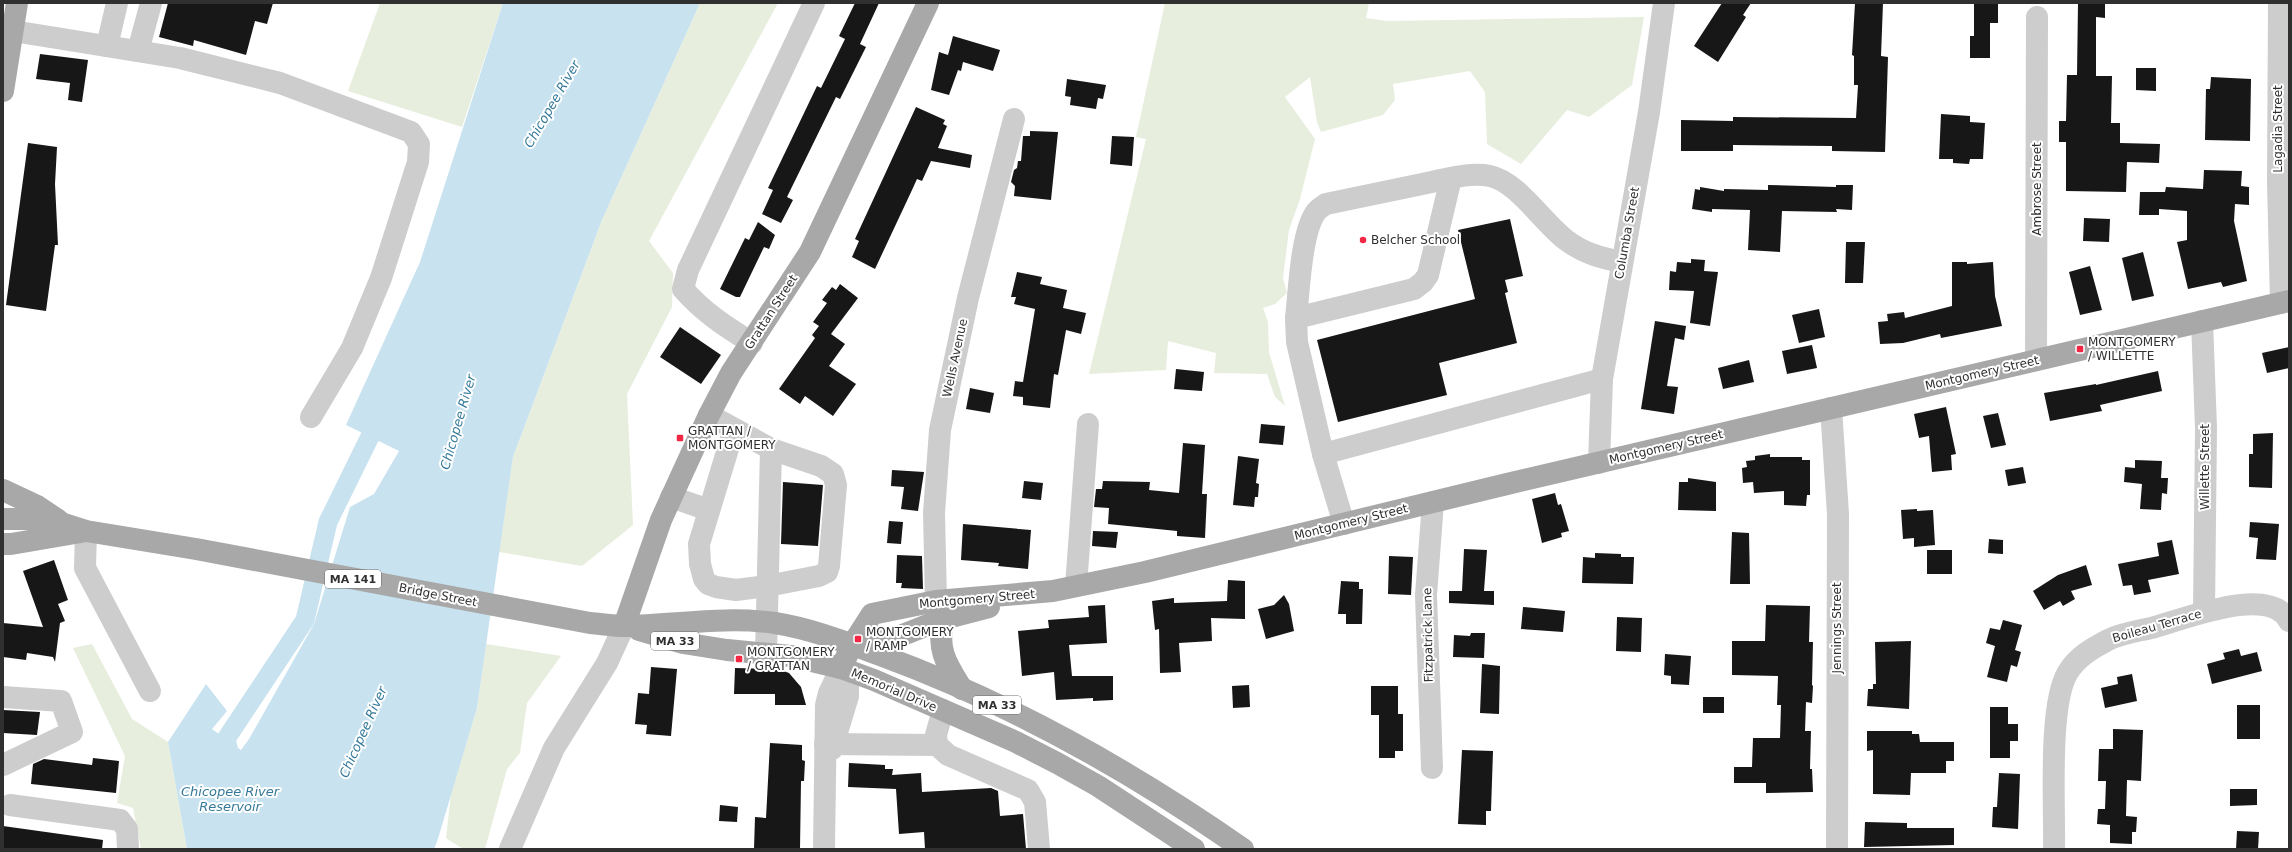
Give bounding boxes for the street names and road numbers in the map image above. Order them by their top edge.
street label: Lagadia Street [2271,85,2285,173]
street label: Ambrose Street [2030,142,2044,236]
street label: Columba Street [1612,185,1642,280]
street label: Grattan Street [742,272,801,352]
street label: Wells Avenue [940,317,970,399]
street label: Montgomery Street [1924,353,2041,393]
street label: Willette Street [2198,424,2212,510]
street label: Montgomery Street [1608,427,1725,467]
street label: Montgomery Street [1293,501,1409,543]
road number: MA 141 [325,570,381,588]
street label: Bridge Street [398,581,479,610]
street label: Jennings Street [1830,582,1844,675]
street label: Montgomery Street [918,587,1036,611]
street label: Fitzpatrick Lane [1420,588,1436,682]
street label: Boileau Terrace [2111,607,2203,645]
road number: MA 33 [651,632,699,650]
street label: Memorial Drive [849,666,939,714]
road number: MA 33 [973,696,1021,714]

